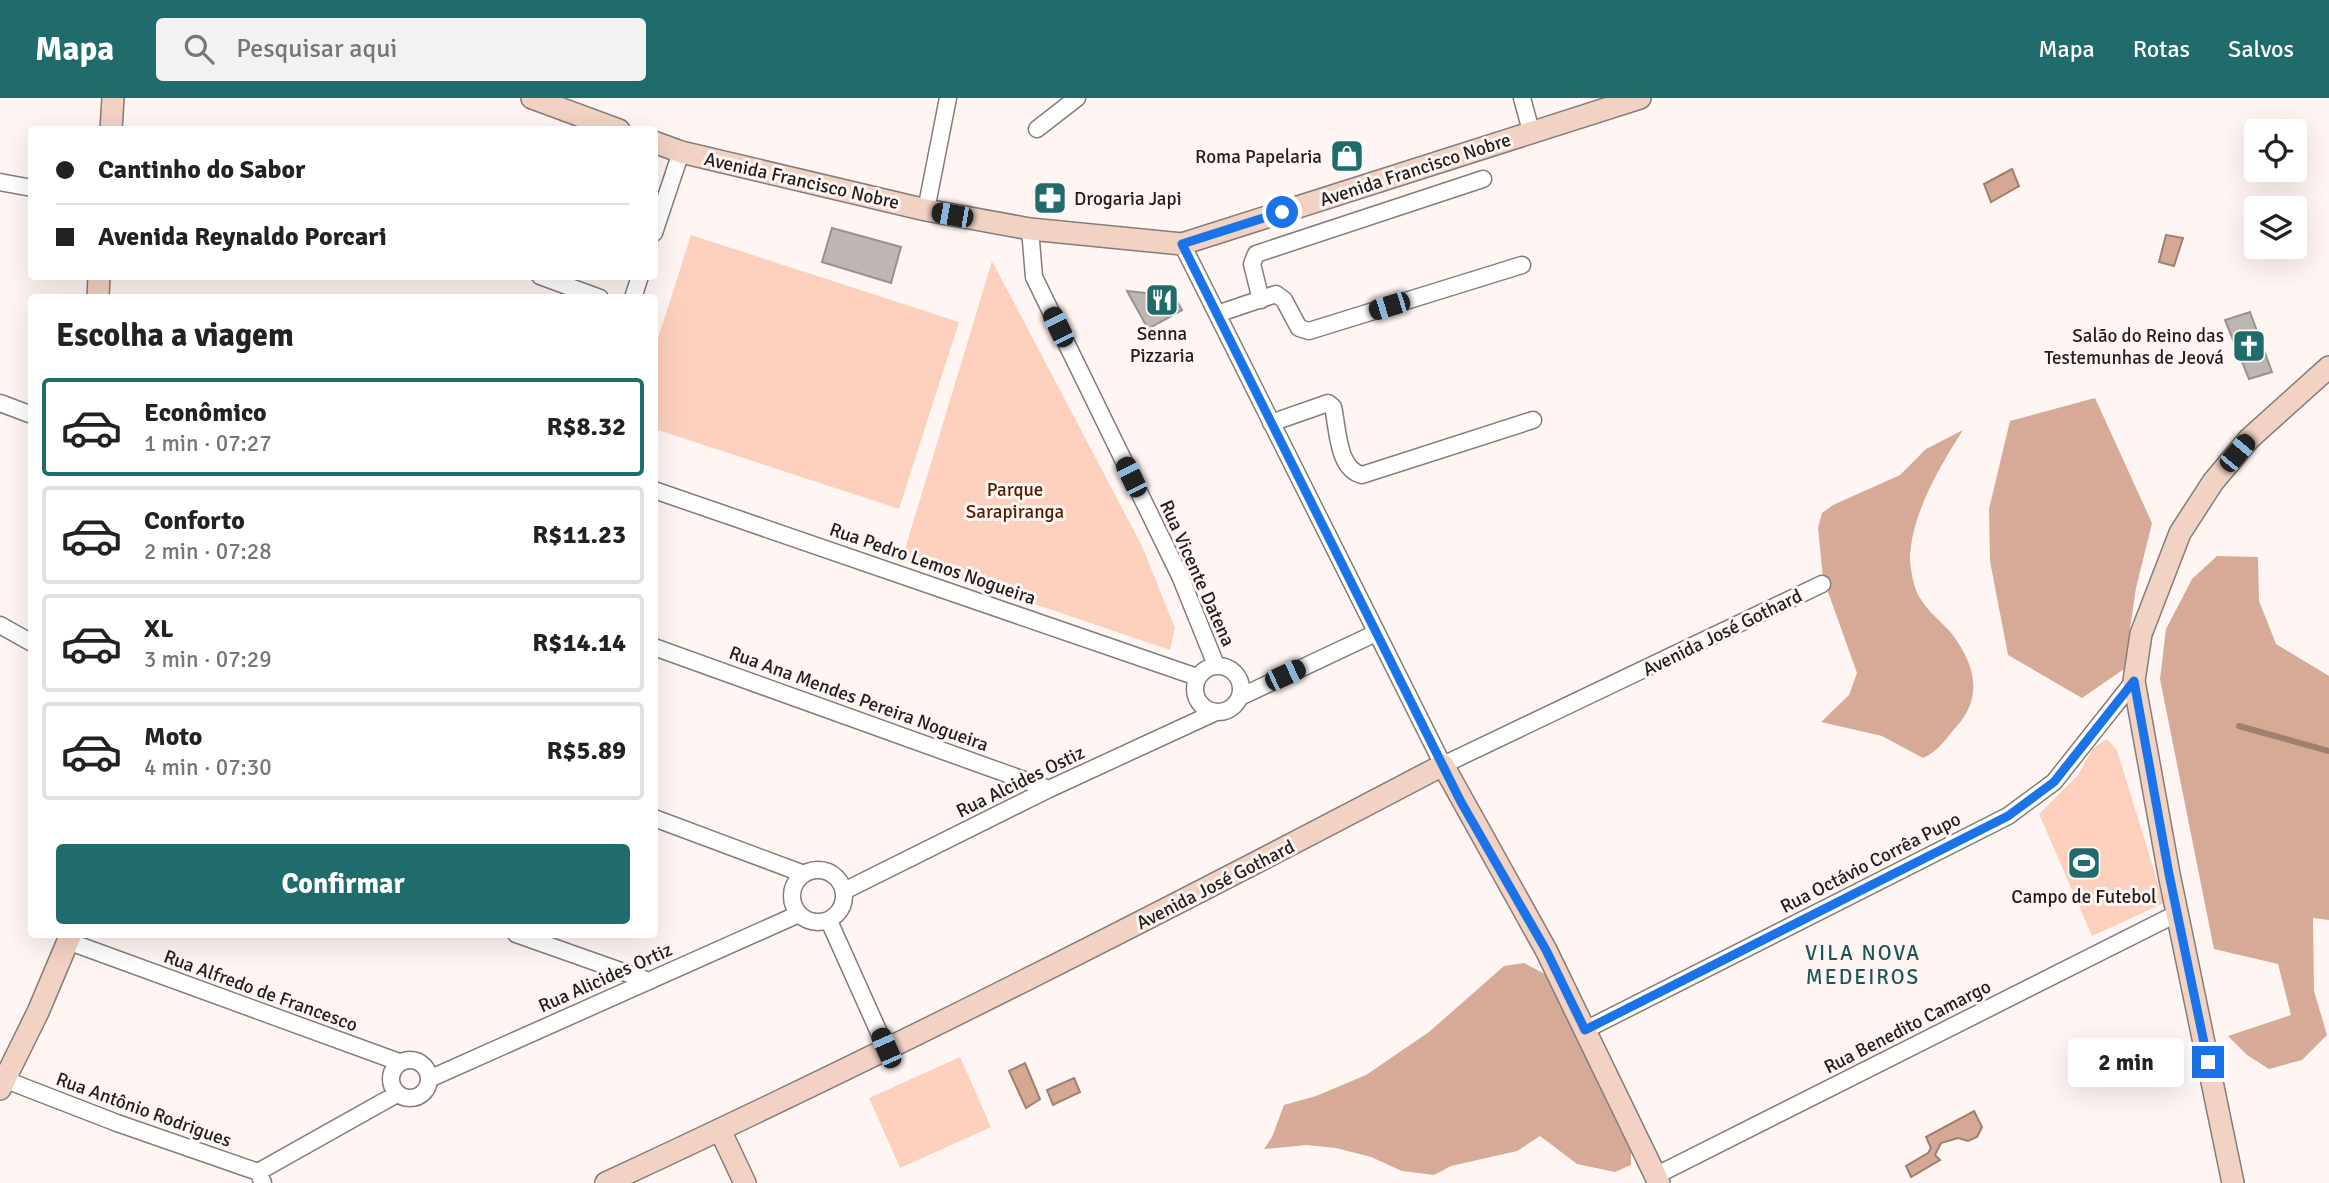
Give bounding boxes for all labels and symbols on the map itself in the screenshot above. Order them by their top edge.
street label: Avenida Francisco Nobre [1317,128,1514,212]
shop icon: Roma Papelaria [1328,137,1366,175]
place label: Roma Papelaria [1195,145,1322,169]
street label: Avenida Francisco Nobre [702,147,902,215]
pharmacy icon: Drogaria Japi [1031,179,1069,217]
place label: Drogaria Japi [1074,187,1182,211]
route start [1266,196,1298,228]
car [930,201,975,229]
restaurant icon: Senna Pizzaria [1143,281,1181,319]
car [1366,290,1413,322]
car [1040,304,1077,350]
place label: Senna Pizzaria [1130,322,1194,368]
place label: Salão do Reino das Testemunhas de Jeová [2044,324,2224,370]
church icon: Salão do Reino das Testemunhas de Jeová [2230,327,2268,365]
car [2216,430,2259,476]
car [1113,454,1150,500]
park label: Parque Sarapiranga [966,478,1064,524]
street label: Rua Vicente Datena [1154,496,1240,650]
street label: Rua Pedro Lemos Nogueira [826,517,1039,611]
street label: Avenida José Gothard [1639,584,1806,682]
street label: Rua Ana Mendes Pereira Nogueira [726,641,992,757]
car [1262,657,1309,693]
street label: Rua Alcides Ostiz [952,741,1088,823]
street label: Rua Octávio Corrêa Pupo [1776,807,1965,919]
street label: Avenida José Gothard [1132,835,1299,935]
sports icon: Campo de Futebol [2065,844,2103,882]
place label: Campo de Futebol [2011,885,2157,909]
street label: Rua Alicides Ortiz [535,938,676,1018]
district label: VILA NOVA MEDEIROS [1805,940,1921,990]
street label: Rua Alfredo de Francesco [160,945,361,1037]
street label: Rua Benedito Camargo [1820,974,1995,1079]
car [868,1025,905,1071]
callout: 2 min [2068,1038,2184,1086]
route end [2192,1046,2224,1078]
street label: Rua Antônio Rodrigues [53,1067,235,1153]

